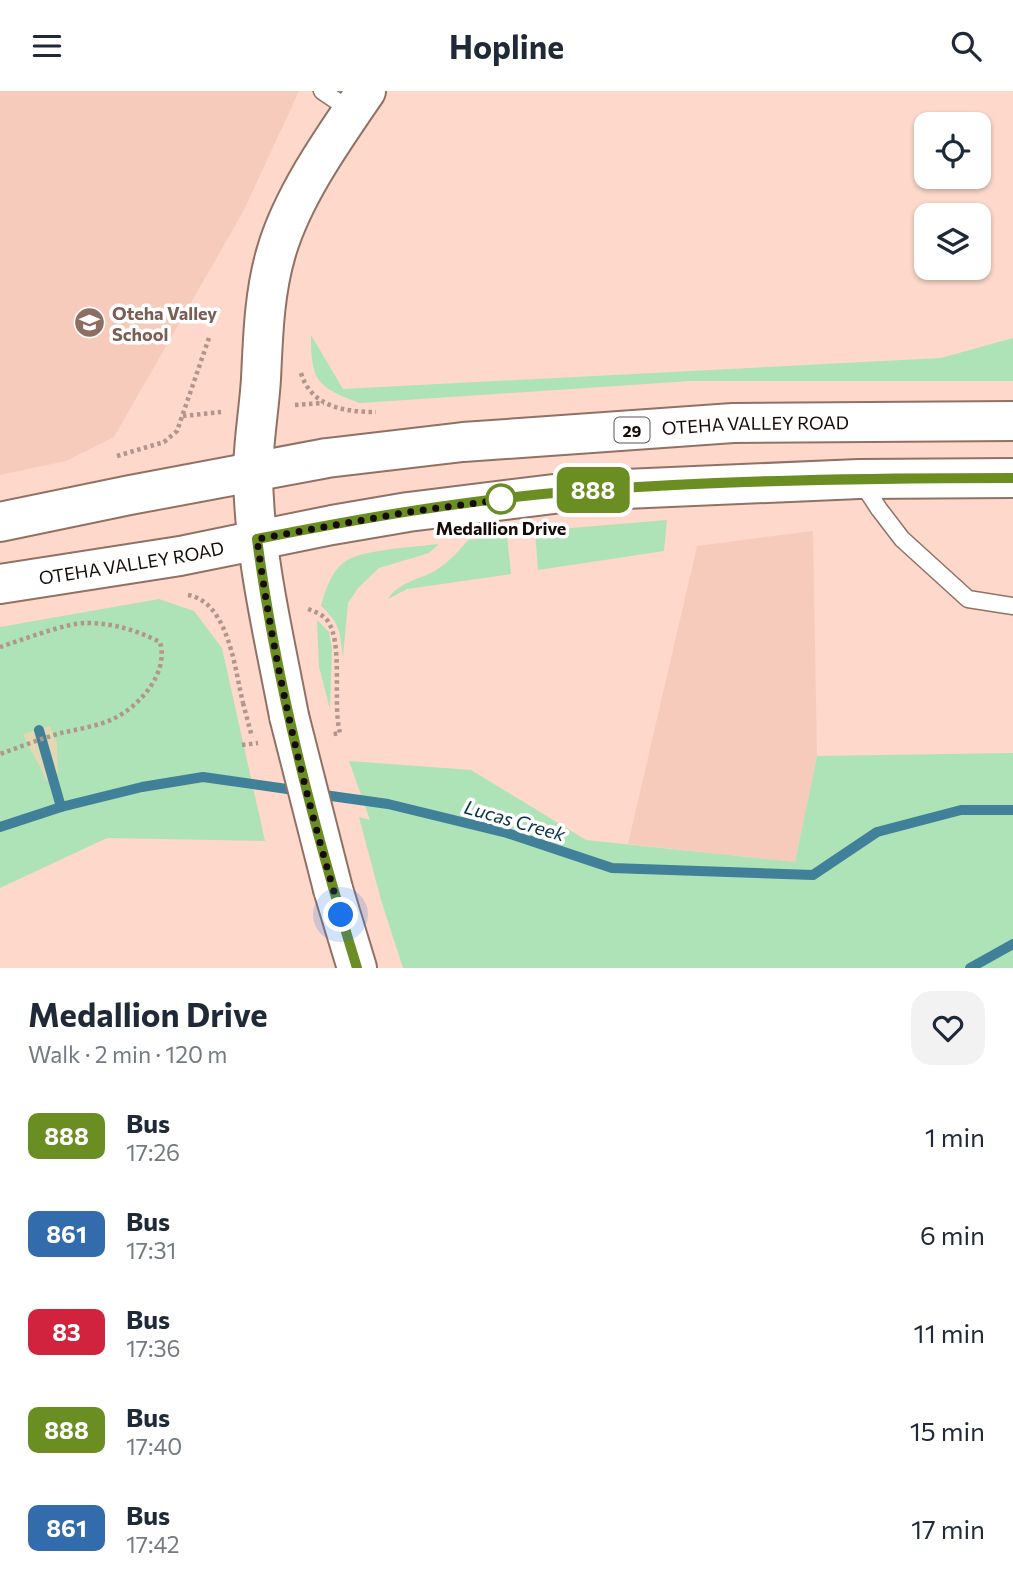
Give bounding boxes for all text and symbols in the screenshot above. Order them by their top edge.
text: Hopline [449,26,564,66]
icon: menu [28,27,66,65]
icon: search [947,27,985,65]
map controls [914,112,991,280]
button: locate [914,112,991,189]
button: layers [914,203,991,280]
place label: Oteha Valley School [112,302,217,345]
school or university icon: Oteha Valley School [72,306,106,340]
street label: OTEHA VALLEY ROAD [661,411,849,439]
road number: 29 [614,417,650,443]
line badge: 888 [553,467,633,513]
text: 888 [571,475,615,504]
marker: Medallion Drive [486,484,516,514]
place label: Medallion Drive [436,517,566,539]
street label: OTEHA VALLEY ROAD [37,536,226,589]
water label: Lucas Creek [462,795,569,846]
your location [323,897,358,932]
button: heart [911,991,985,1065]
text: Medallion Drive [28,993,268,1034]
text: Walk · 2 min · 120 m [28,1040,227,1068]
text: Bus [126,1107,170,1138]
text: 888 [44,1121,89,1150]
text: 1 min [925,1121,985,1152]
text: 17:26 [126,1138,180,1166]
text: Bus [126,1205,170,1236]
text: 861 [46,1219,87,1248]
text: 6 min [920,1219,985,1250]
text: 17:31 [126,1236,176,1264]
text: Bus [126,1303,170,1334]
text: 83 [52,1317,81,1346]
text: 11 min [914,1317,985,1348]
text: 17:36 [126,1334,181,1362]
text: Bus [126,1401,170,1432]
text: 888 [44,1415,89,1444]
text: 15 min [910,1415,985,1446]
text: 17:40 [126,1432,182,1460]
text: Bus [126,1499,170,1530]
text: 861 [46,1513,87,1542]
text: 17 min [911,1513,985,1544]
text: 17:42 [126,1530,180,1558]

